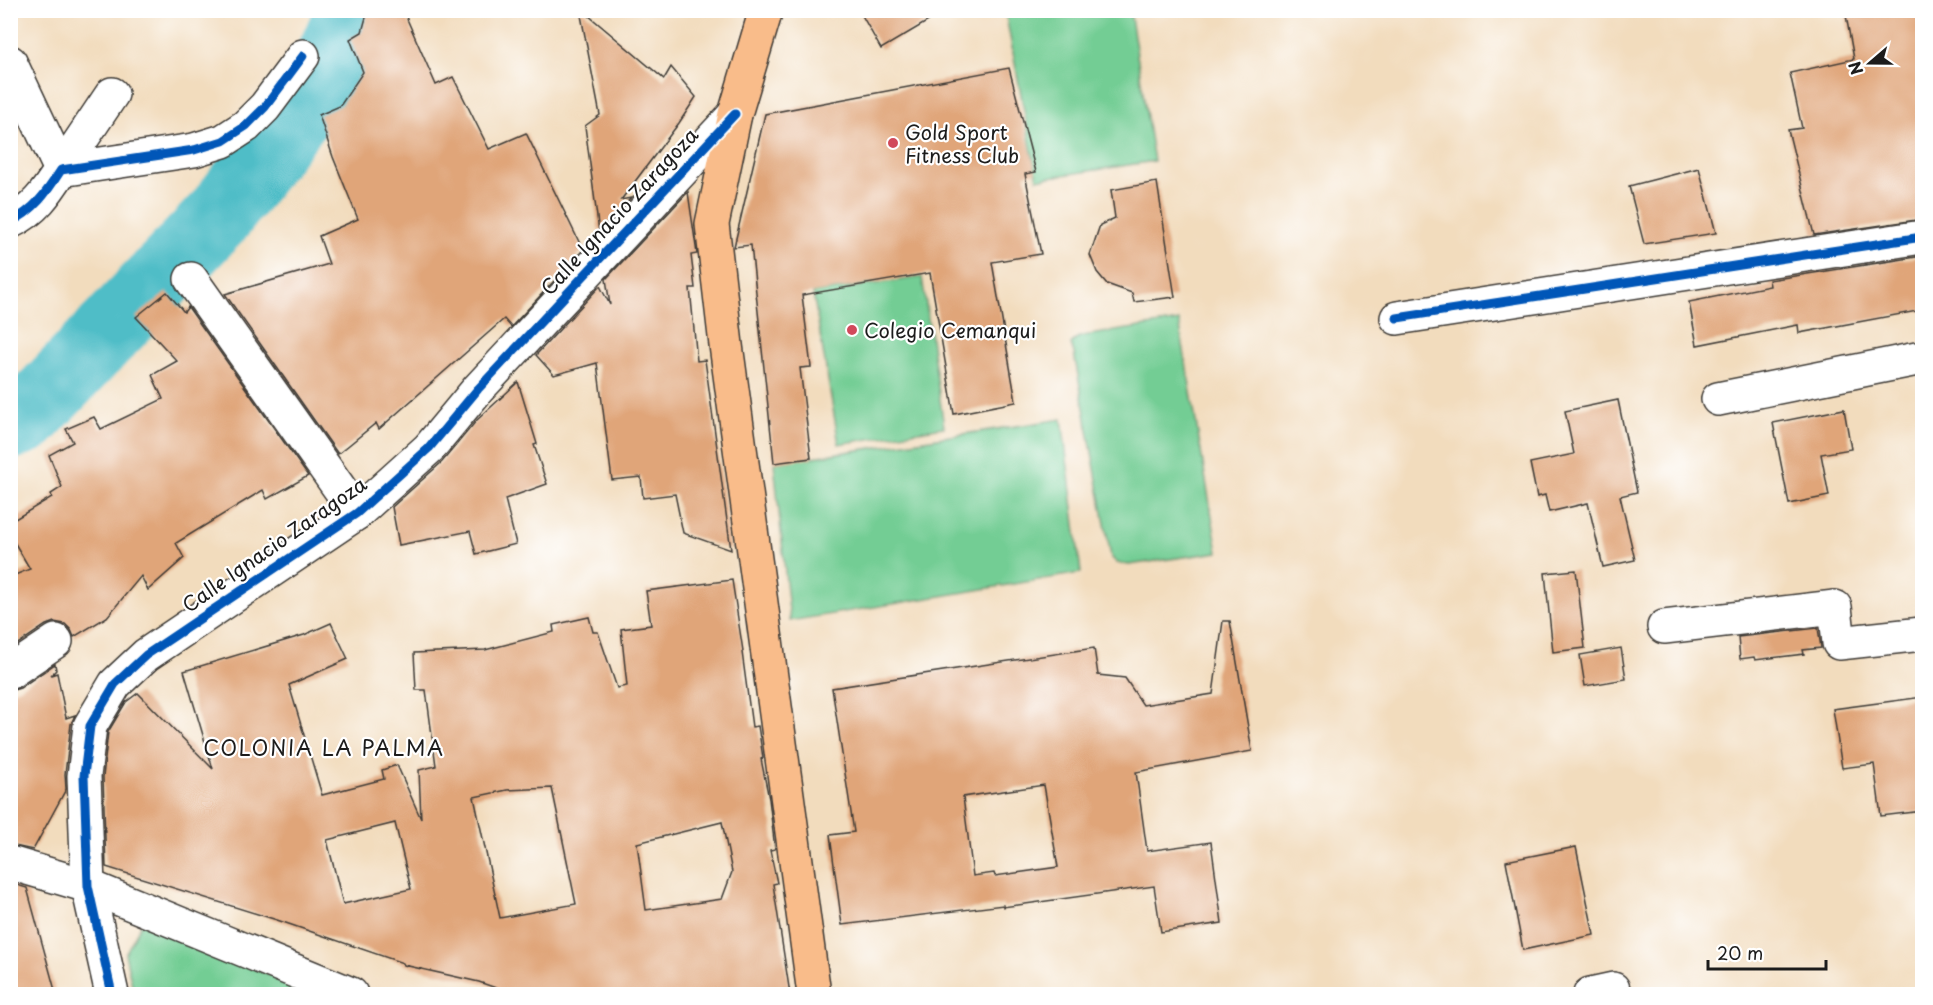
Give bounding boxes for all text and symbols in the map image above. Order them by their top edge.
north arrow [1840,33,1900,93]
text: N [1842,58,1868,79]
place label: Gold Sport Fitness Club [905,117,1019,170]
street label: Calle Ignacio Zaragoza [533,120,705,302]
marker: Gold Sport Fitness Club [886,136,900,150]
place label: Colegio Cemanqui [864,315,1036,345]
marker: Colegio Cemanqui [845,323,859,337]
street label: Calle Ignacio Zaragoza [175,469,373,619]
district label: COLONIA LA PALMA [203,731,445,763]
scale bar [1708,933,1826,971]
text: 20 m [1717,939,1763,966]

